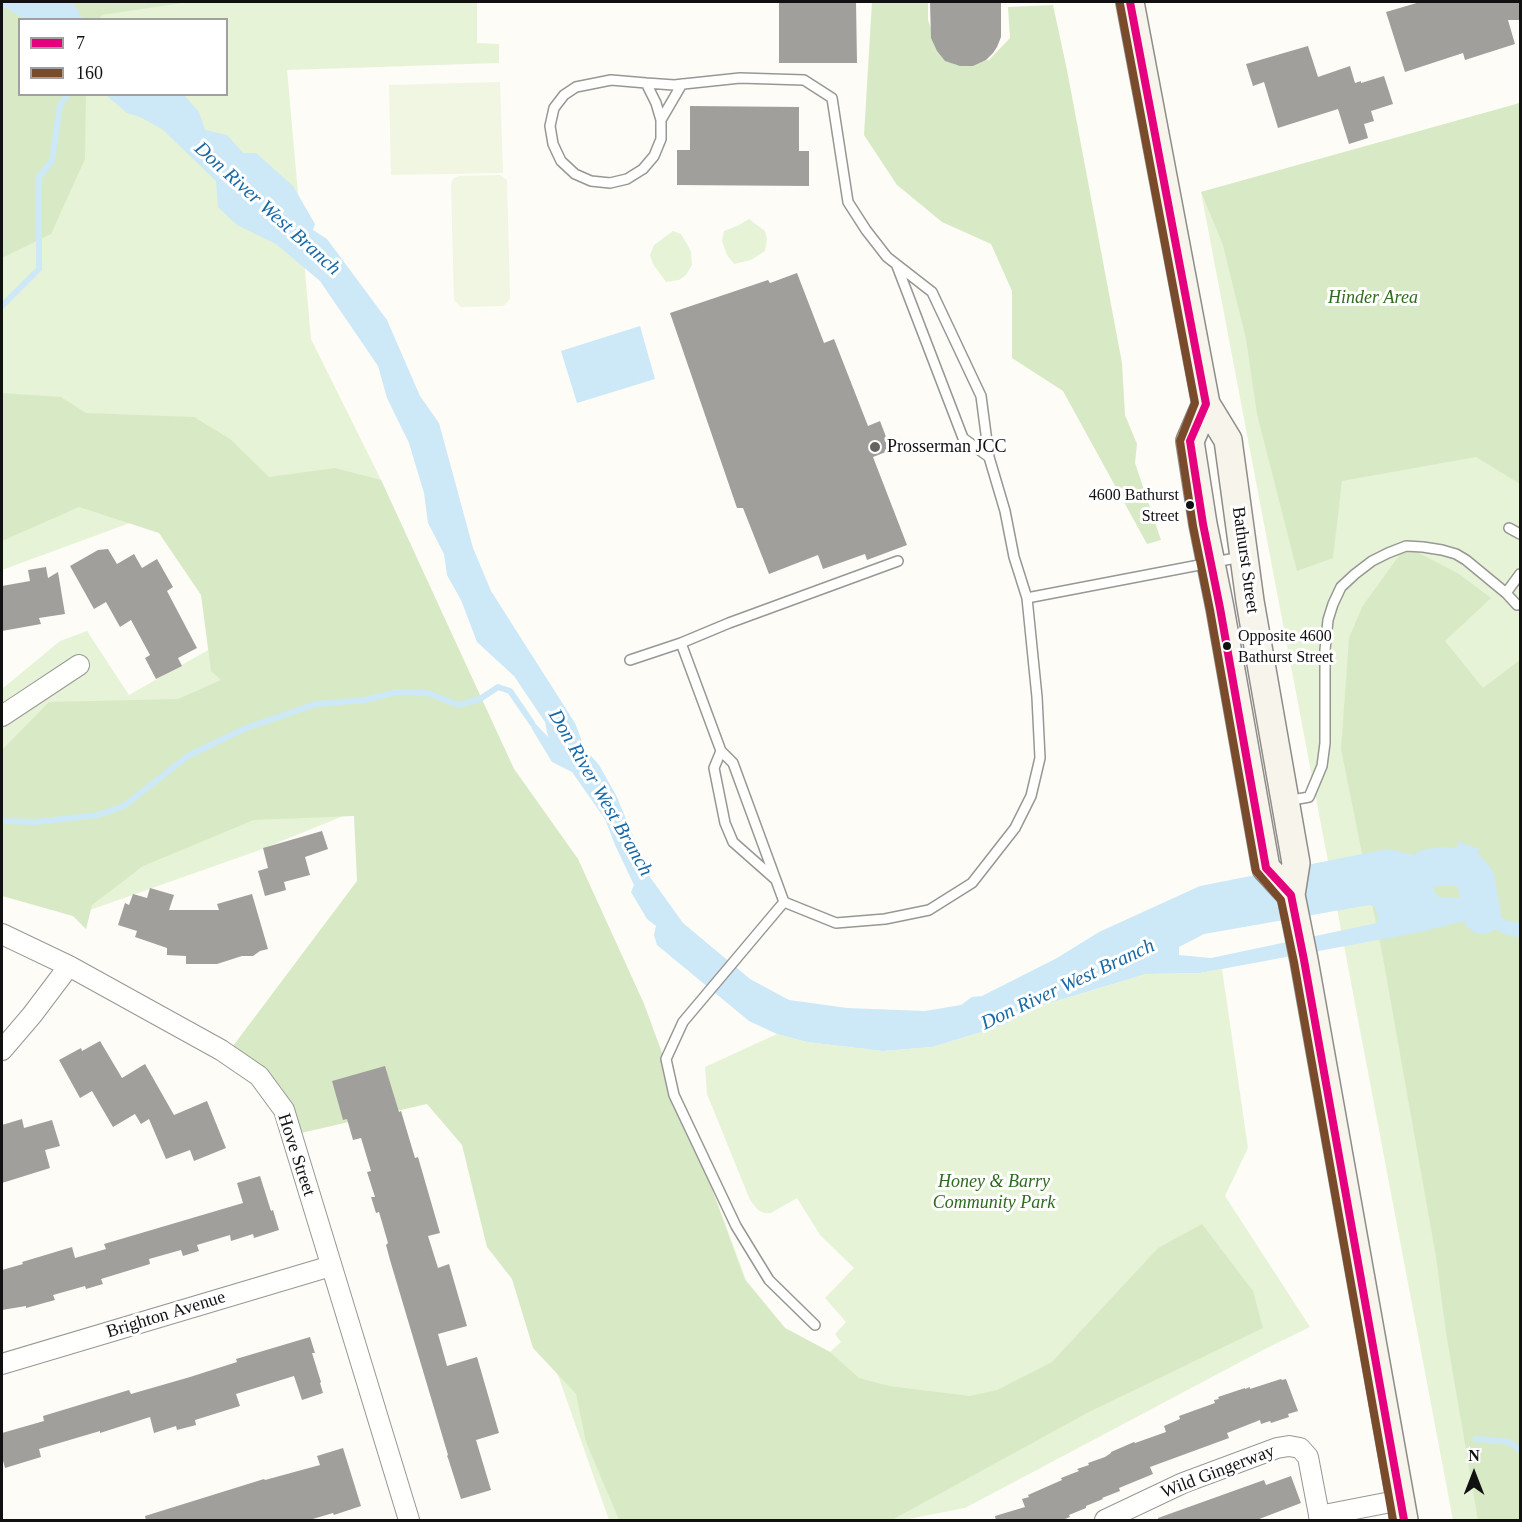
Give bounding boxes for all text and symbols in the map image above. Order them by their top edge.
legend [18,18,228,96]
text: 7 [76,33,85,53]
text: 160 [76,63,103,83]
water label: Don River West Branch [189,137,345,281]
park label: Hinder Area [1328,287,1418,309]
place label: Prosserman JCC [887,436,1007,458]
marker: Prosserman JCC [868,440,882,454]
place label: 4600 Bathurst Street [1089,486,1179,524]
marker: 4600 Bathurst Street [1184,499,1196,511]
street label: Bathurst Street [1227,505,1263,615]
place label: Opposite 4600 Bathurst Street [1238,627,1334,665]
marker: Opposite 4600 Bathurst Street [1221,640,1233,652]
water label: Don River West Branch [542,705,658,881]
water label: Don River West Branch [977,934,1159,1036]
street label: Hove Street [273,1111,319,1199]
park label: Honey & Barry Community Park [933,1171,1055,1214]
street label: Brighton Avenue [104,1287,228,1343]
street label: Wild Gingerway [1158,1440,1278,1504]
north arrow [1444,1444,1504,1504]
text: N [1468,1447,1480,1464]

